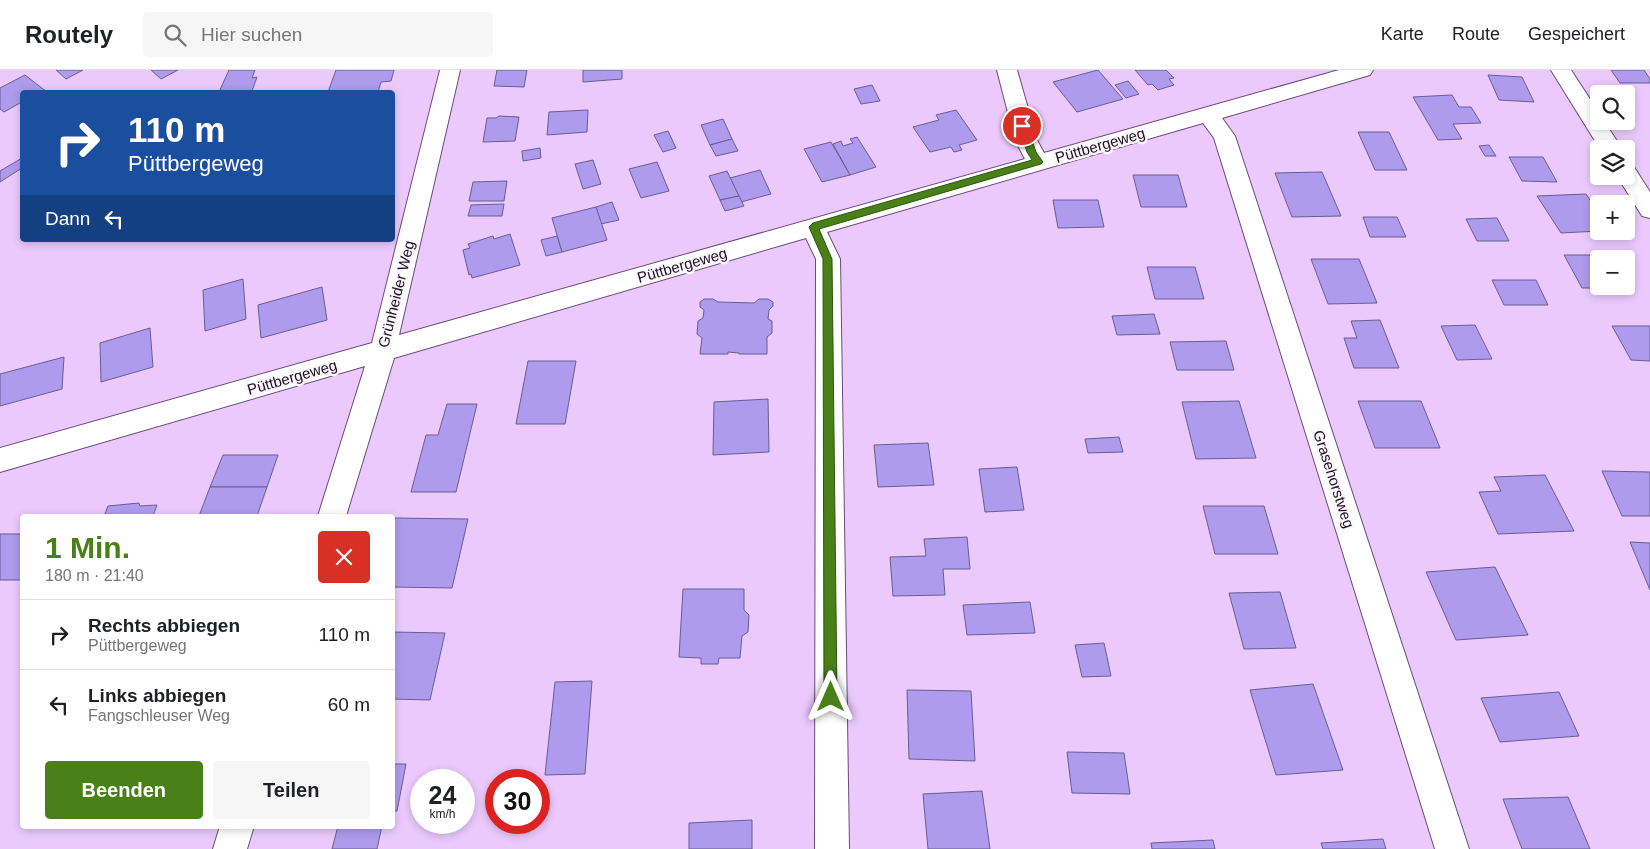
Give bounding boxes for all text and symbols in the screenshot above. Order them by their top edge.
search box [143,12,493,57]
text: Routely [25,21,113,48]
icon: search [161,21,189,49]
text: Hier suchen [201,24,302,45]
text: Karte [1381,24,1424,44]
text: Route [1452,24,1500,44]
text: Gespeichert [1528,24,1625,44]
map controls [1590,85,1635,295]
button: search [1590,85,1635,130]
pin [1001,105,1043,147]
icon: right [45,110,110,175]
text: 110 m [128,110,225,149]
icon: arrive [1008,112,1036,140]
street label: Püttbergeweg [1053,124,1147,166]
button: layers [1590,140,1635,185]
text: Püttbergeweg [128,151,264,176]
button: + [1590,195,1635,240]
icon: left [100,205,128,233]
text: Dann [45,208,90,229]
street label: Grünheider Weg [374,239,418,349]
street label: Püttbergeweg [635,244,729,286]
button: − [1590,250,1635,295]
street label: Püttbergeweg [245,356,339,398]
street label: Grasehorstweg [1310,428,1358,530]
text: 1 Min. [45,531,130,564]
button: close [318,531,370,583]
text: 180 m · 21:40 [45,567,144,584]
text: Rechts abbiegen [88,615,240,636]
icon: right [45,621,73,649]
text: 110 m [319,624,370,645]
text: Püttbergeweg [88,637,187,654]
position arrow [804,670,856,722]
text: Links abbiegen [88,685,226,706]
icon: left [45,691,73,719]
text: 60 m [328,694,370,715]
text: Fangschleuser Weg [88,707,230,724]
button: Beenden [45,761,203,819]
button: Teilen [213,761,370,819]
speed limit sign: 30 [485,769,550,834]
text: 24 [429,781,456,809]
text: km/h [429,807,456,821]

